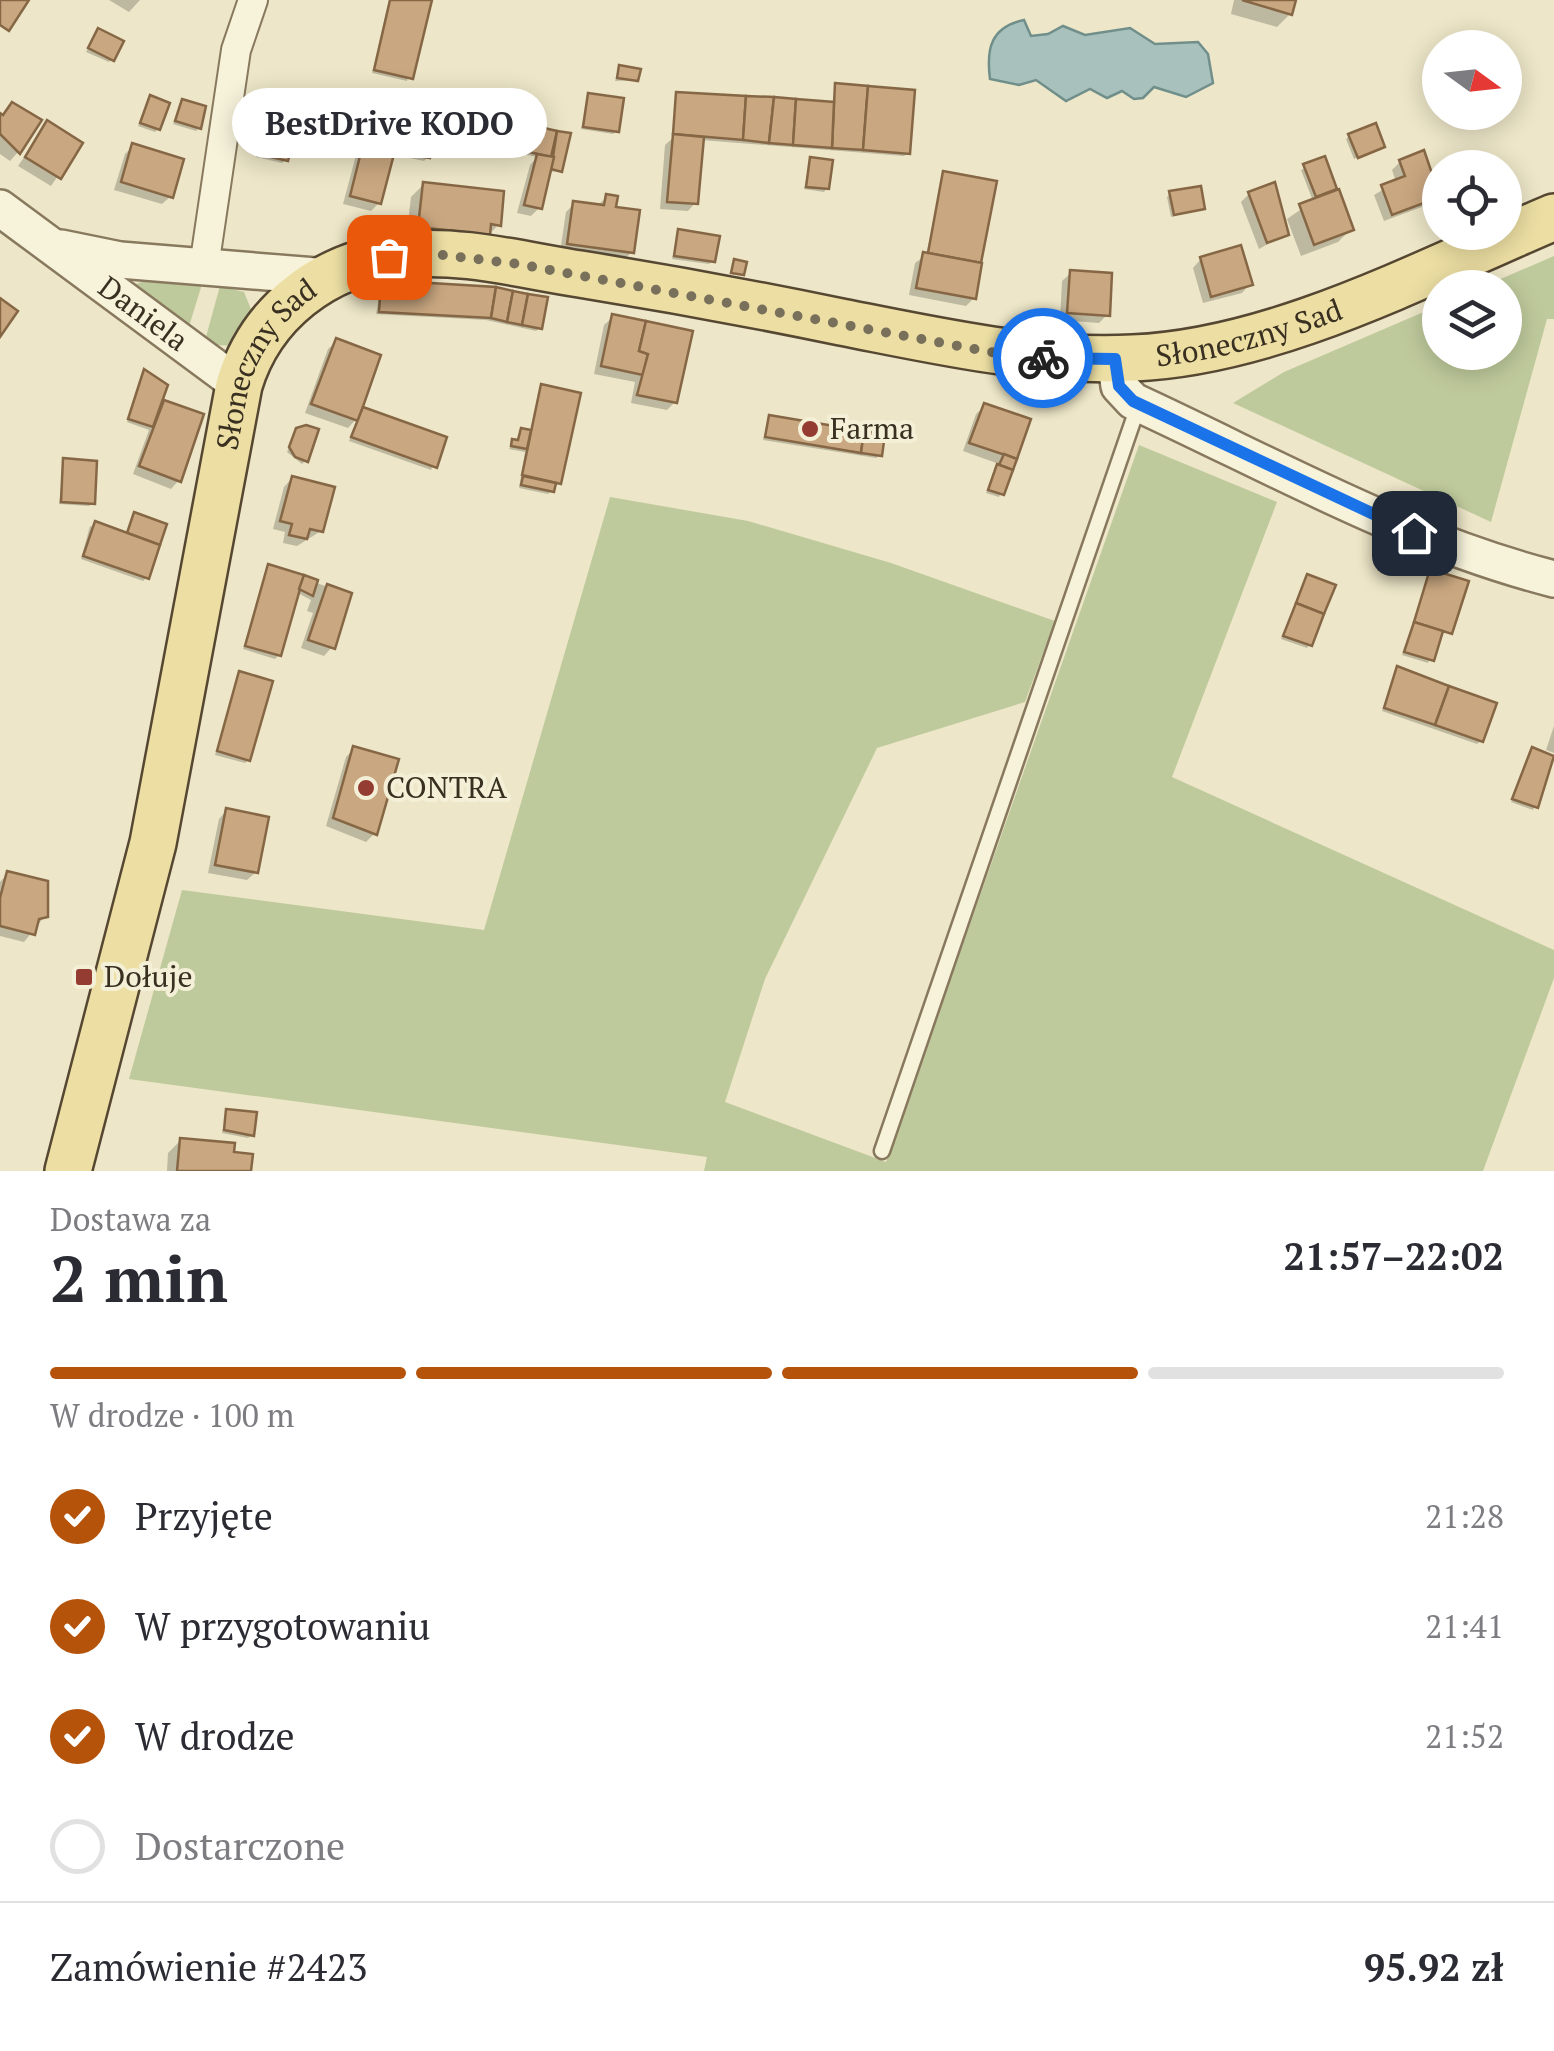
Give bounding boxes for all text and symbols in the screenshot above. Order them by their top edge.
north arrow [1422,30,1522,130]
map controls [1422,30,1522,370]
callout: BestDrive KODO [232,87,546,157]
text: BestDrive KODO [265,102,514,144]
button: locate [1422,150,1522,250]
pin [347,215,432,300]
icon: bag [362,230,417,285]
street label: Daniela [91,267,197,360]
street label: Słoneczny Sad [206,269,324,453]
button: layers [1422,270,1522,370]
street label: Słoneczny Sad [1154,289,1348,375]
courier [993,308,1093,408]
icon: bike [1016,331,1071,386]
place label: Farma [830,408,914,448]
marker: Farma [799,418,821,440]
pin [1372,491,1457,576]
icon: home [1387,506,1442,561]
place label: CONTRA [386,767,507,807]
marker: CONTRA [355,777,377,799]
place label: Dołuje [104,956,193,996]
marker: Dołuje [73,966,95,988]
text: Dostawa za [50,1198,211,1240]
text: 21:57–22:02 [1283,1231,1504,1281]
text: 2 min [50,1234,228,1321]
text: W drodze · 100 m [50,1394,294,1436]
icon: check [50,1489,105,1544]
text: Przyjęte [135,1491,273,1541]
text: 21:28 [1425,1495,1504,1537]
icon: check [50,1599,105,1654]
text: W przygotowaniu [135,1601,430,1651]
text: 21:41 [1425,1605,1504,1647]
icon: check [50,1709,105,1764]
text: W drodze [135,1711,295,1761]
text: 21:52 [1425,1715,1504,1757]
text: Dostarczone [135,1821,345,1871]
text: Zamówienie #2423 [50,1942,368,1992]
text: 95.92 zł [1364,1942,1504,1992]

